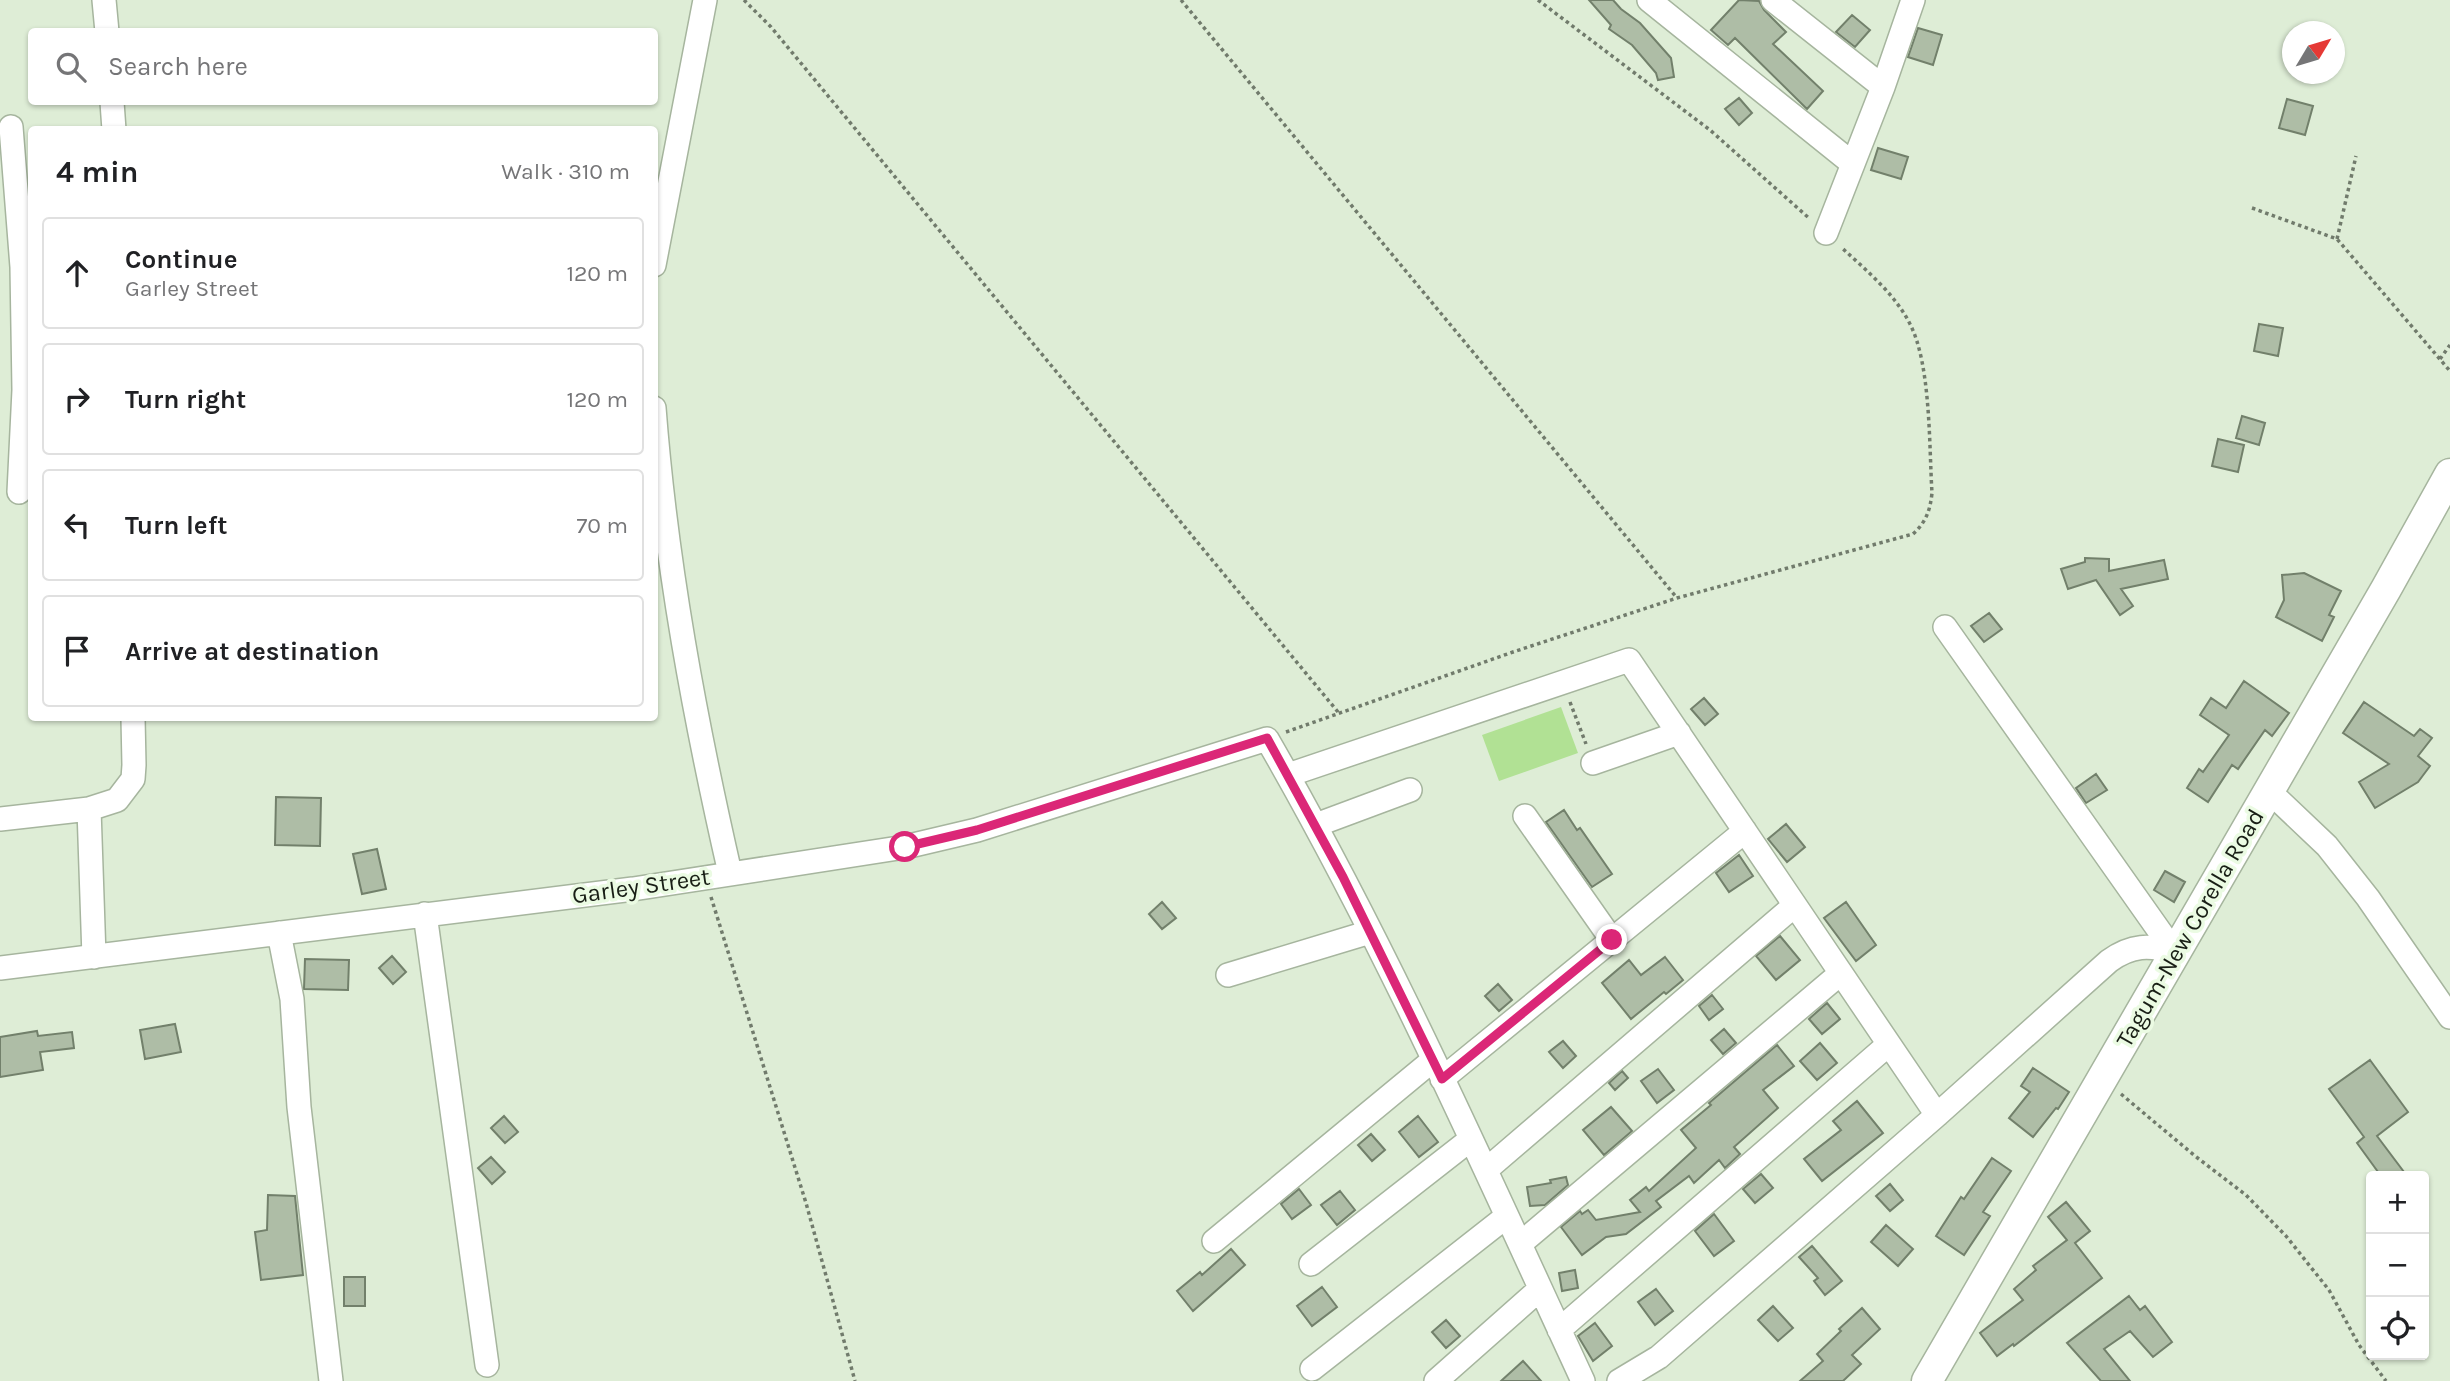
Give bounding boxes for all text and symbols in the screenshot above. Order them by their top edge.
north arrow [2282,21,2345,84]
search box [28,28,658,105]
icon: search [52,48,90,86]
text: Search here [108,51,248,82]
text: 4 min [56,154,138,190]
text: Walk · 310 m [501,158,630,185]
text: Continue [125,244,237,275]
icon: ahead [58,254,96,292]
text: 120 m [566,260,628,287]
text: Garley Street [125,275,258,302]
icon: right [58,380,96,418]
text: Turn right [125,384,246,415]
text: 120 m [566,386,628,413]
icon: left [58,506,96,544]
text: Turn left [125,510,227,541]
text: 70 m [577,512,628,539]
icon: arrive [58,632,96,670]
text: Arrive at destination [125,636,379,667]
street label: Tagum-New Corella Road [2110,804,2270,1052]
route start [889,831,920,862]
street label: Garley Street [570,862,712,910]
route end [1596,924,1627,955]
map controls [2366,1171,2429,1360]
button: + [2366,1171,2429,1234]
button: − [2366,1234,2429,1297]
button: locate [2366,1297,2429,1360]

